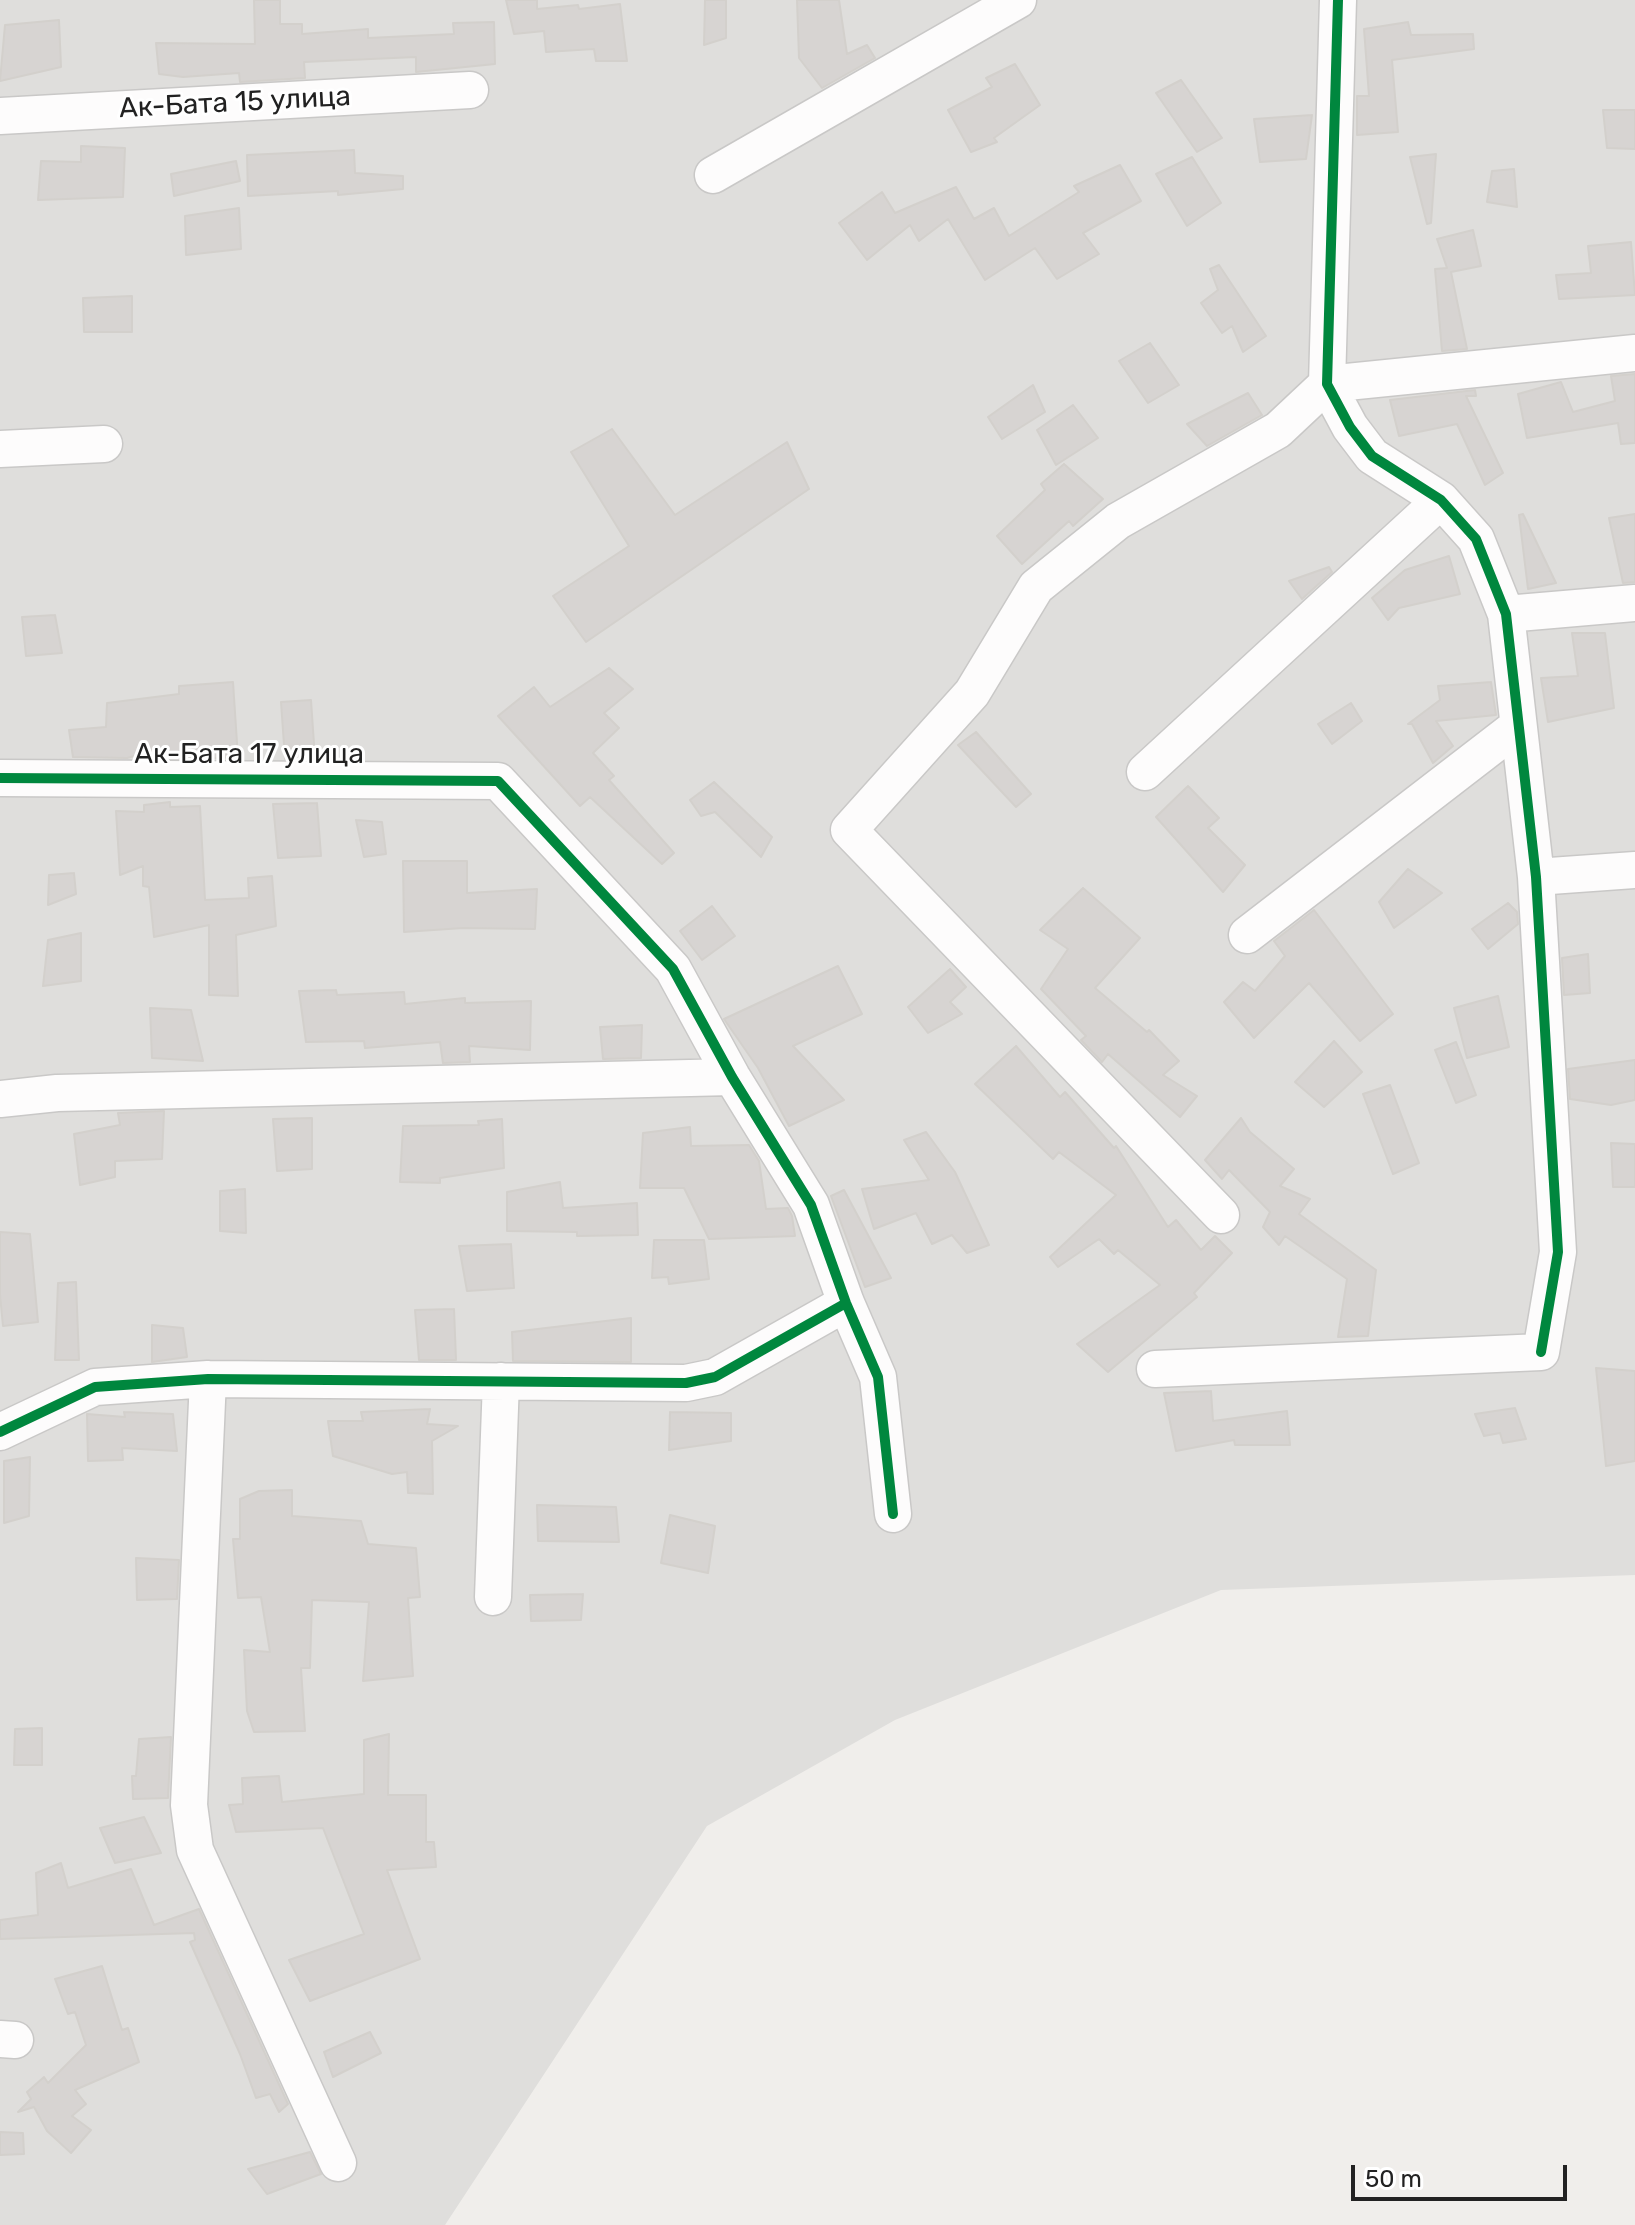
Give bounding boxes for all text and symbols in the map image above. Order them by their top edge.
street label: Ак-Бата 15 улица [118,80,352,126]
street label: Ак-Бата 17 улица [134,738,364,772]
scale bar [1355,2149,1571,2199]
text: 50 m [1365,2165,1422,2193]

